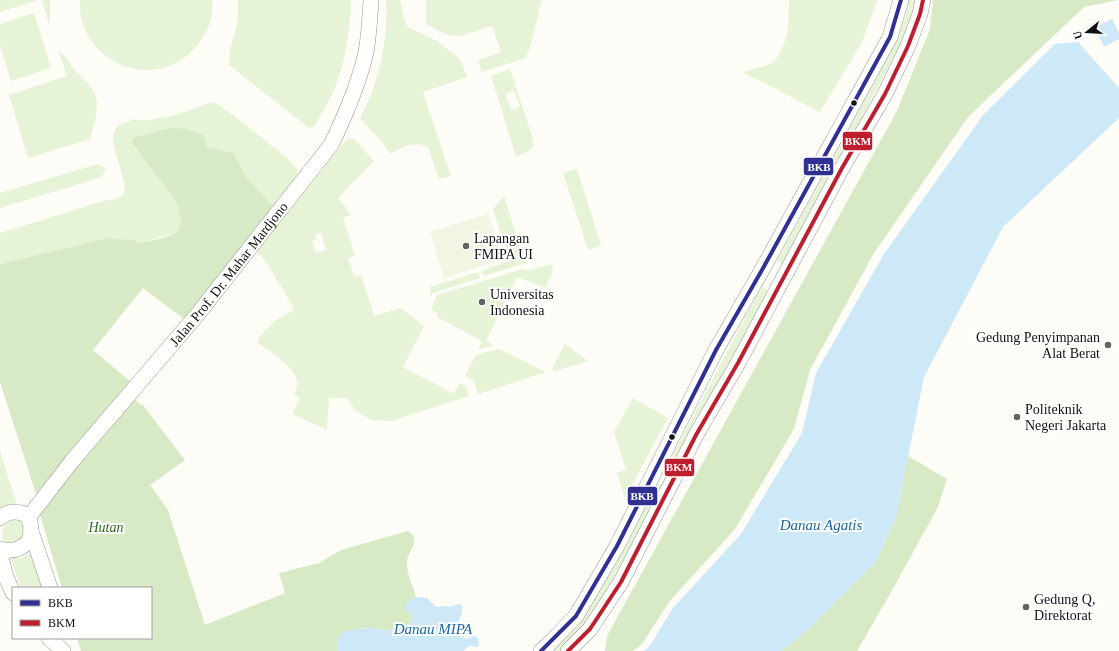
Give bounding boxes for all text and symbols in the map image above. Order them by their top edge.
north arrow [1067,12,1107,52]
text: U [1071,29,1084,41]
unlabelled marker [849,98,859,108]
line badge: BKM [842,131,873,151]
text: BKM [845,135,872,147]
line badge: BKB [803,157,834,176]
text: BKB [807,161,831,173]
street label: Jalan Prof. Dr. Mahar Mardjono [167,199,291,349]
place label: Lapangan FMIPA UI [474,231,533,262]
marker: Lapangan FMIPA UI [461,241,471,251]
place label: Universitas Indonesia [490,287,554,318]
marker: Universitas Indonesia [477,297,487,307]
place label: Gedung Penyimpanan Alat Berat [976,330,1100,361]
marker: Gedung Penyimpanan Alat Berat [1103,340,1113,350]
place label: Politeknik Negeri Jakarta [1025,402,1107,433]
marker: Politeknik Negeri Jakarta [1012,412,1022,422]
unlabelled marker [667,432,677,442]
line badge: BKM [664,458,695,477]
text: BKM [666,461,693,473]
line badge: BKB [627,486,658,506]
text: BKB [630,490,654,502]
water label: Danau Agatis [779,517,862,533]
park label: Hutan [88,520,124,535]
legend [12,587,152,639]
place label: Gedung Q, Direktorat [1034,592,1095,623]
text: BKB [48,596,73,610]
marker: Gedung Q, Direktorat [1021,602,1031,612]
text: BKM [48,616,76,630]
water label: Danau MIPA [393,621,473,637]

